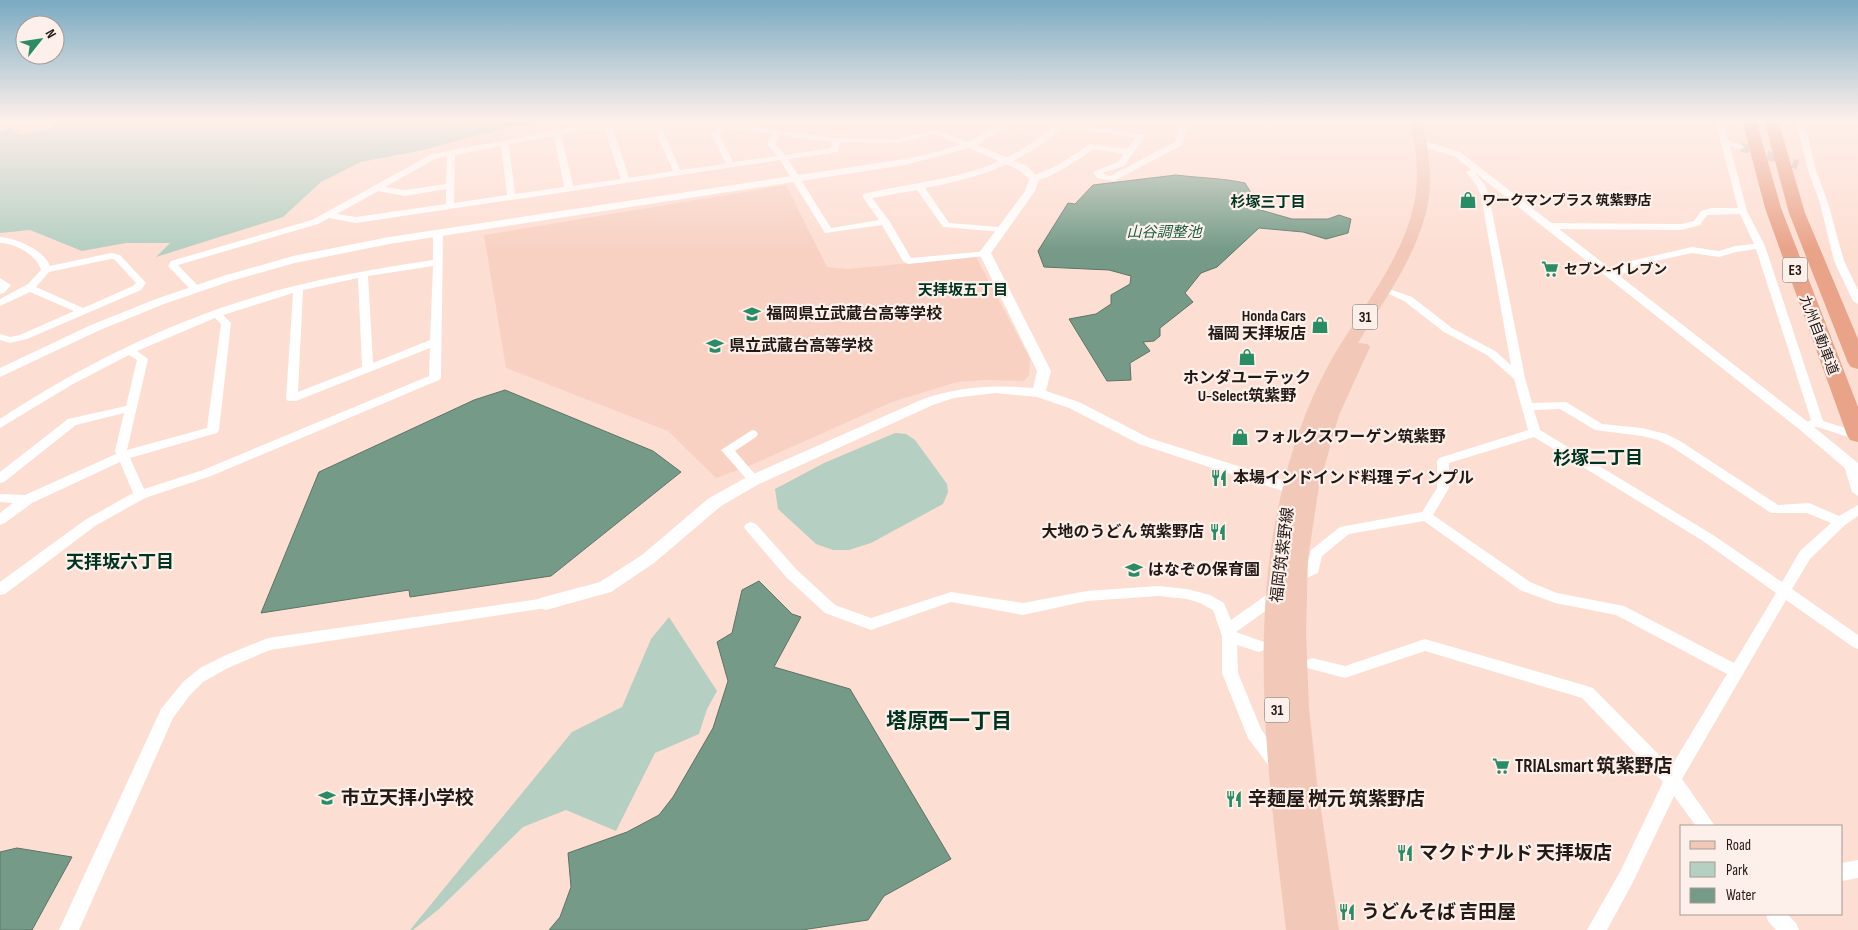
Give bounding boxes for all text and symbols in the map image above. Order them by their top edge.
north arrow [15,15,65,65]
text: N [42,26,60,41]
shop icon: ワークマンプラス 筑紫野店 [1458,190,1478,210]
place label: ワークマンプラス 筑紫野店 [1482,192,1651,209]
district label: 杉塚三丁目 [1230,193,1306,212]
water label: 山谷調整池 [1126,223,1203,242]
road number: E3 [1782,258,1808,282]
supermarket icon: セブン-イレブン [1540,259,1560,279]
place label: セブン-イレブン [1564,261,1667,278]
district label: 天拝坂五丁目 [918,281,1008,300]
street label: 九州自動車道 [1796,293,1842,377]
school or university icon: 福岡県立武蔵台高等学校 [742,304,762,324]
road number: 31 [1352,304,1378,330]
place label: 福岡県立武蔵台高等学校 [766,305,942,324]
place label: Honda Cars 福岡 天拝坂店 [1208,307,1306,344]
shop icon: Honda Cars 福岡 天拝坂店 [1310,315,1330,335]
school or university icon: 県立武蔵台高等学校 [705,336,725,356]
place label: 県立武蔵台高等学校 [729,337,873,356]
shop icon: ホンダユーテック U-Select筑紫野 [1237,347,1257,367]
place label: ホンダユーテック U-Select筑紫野 [1183,369,1311,406]
shop icon: フォルクスワーゲン筑紫野 [1230,427,1250,447]
place label: フォルクスワーゲン筑紫野 [1254,428,1446,447]
district label: 杉塚二丁目 [1553,448,1643,469]
restaurant icon: 本場インドインド料理 ディンプル [1209,468,1229,488]
place label: 本場インドインド料理 ディンプル [1233,468,1474,488]
street label: 福岡筑紫野線 [1268,506,1298,604]
restaurant icon: 大地のうどん 筑紫野店 [1208,522,1228,542]
place label: 大地のうどん 筑紫野店 [1042,523,1204,542]
district label: 天拝坂六丁目 [66,552,174,573]
school or university icon: はなぞの保育園 [1124,560,1144,580]
place label: はなぞの保育園 [1148,561,1260,580]
road number: 31 [1264,698,1290,722]
district label: 塔原西一丁目 [886,709,1012,734]
place label: TRIALsmart 筑紫野店 [1515,755,1672,778]
supermarket icon: TRIALsmart 筑紫野店 [1491,756,1511,776]
place label: 市立天拝小学校 [341,787,474,810]
school or university icon: 市立天拝小学校 [317,788,337,808]
place label: 辛麺屋 桝元 筑紫野店 [1248,788,1425,811]
restaurant icon: 辛麺屋 桝元 筑紫野店 [1224,789,1244,809]
legend [1680,825,1843,915]
text: Road [1726,836,1751,855]
place label: マクドナルド 天拝坂店 [1419,842,1612,865]
restaurant icon: マクドナルド 天拝坂店 [1395,843,1415,863]
text: Park [1726,861,1748,880]
text: Water [1726,886,1757,905]
place label: うどんそば 吉田屋 [1361,901,1516,924]
restaurant icon: うどんそば 吉田屋 [1337,902,1357,922]

